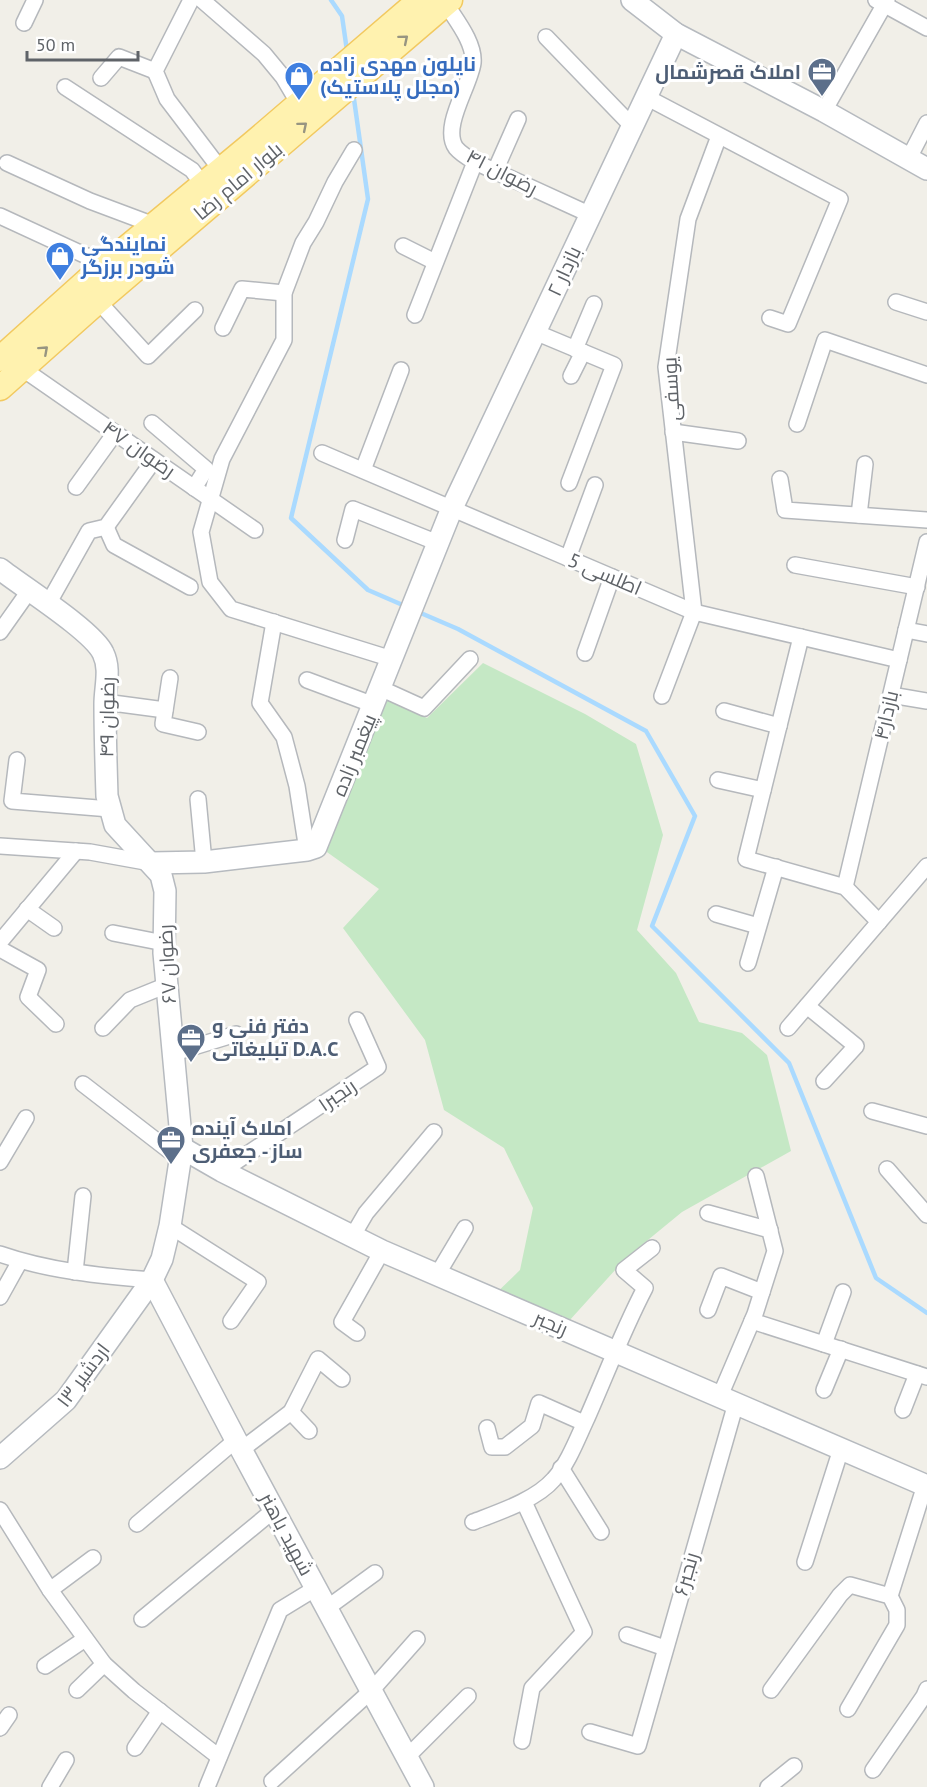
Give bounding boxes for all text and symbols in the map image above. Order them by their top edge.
scale bar [27,24,138,62]
text: 50 m [36,33,75,56]
one-way arrow [397,36,408,47]
place label: نایلون مهدی زاده (مجلل پلاستیک) [320,51,476,101]
office icon: املاک قصرشمال [806,56,838,98]
place label: املاک قصرشمال [655,59,801,85]
shop icon: نایلون مهدی زاده (مجلل پلاستیک) [283,60,315,102]
one-way arrow [296,122,307,133]
street label: بلوار امام رضا [188,136,289,227]
street label: رضوان ۴۱ [462,143,542,201]
place label: نمایندگی شودر برزگر [80,231,175,280]
shop icon: نمایندگی شودر برزگر [44,240,76,282]
street label: بازدار ۲ [541,242,587,300]
one-way arrow [37,346,48,357]
street label: یوسفی [656,356,686,422]
street label: رضوان ۴۷ [98,415,180,483]
street label: اطلسی 5 [564,547,646,601]
street label: رضوان ۴۹ [93,676,121,758]
street label: بازدار۴ [868,688,904,742]
street label: پیغمبر زاده [326,709,383,800]
street label: رضوان ۶۷ [152,924,182,1004]
place label: دفتر فنی و تبلیغاتی D.A.C [212,1013,338,1062]
office icon: دفتر فنی و تبلیغاتی D.A.C [175,1022,207,1064]
street label: رنجبر۱ [313,1073,361,1117]
place label: املاک آینده ساز - جعفری [192,1115,303,1164]
office icon: املاک آینده ساز - جعفری [155,1124,187,1166]
street label: رنجبر [529,1304,572,1342]
street label: اردشیر ۱۳ [50,1338,116,1412]
street label: شهید باهنر [254,1487,320,1580]
street label: رنجبر۶ [667,1549,705,1599]

